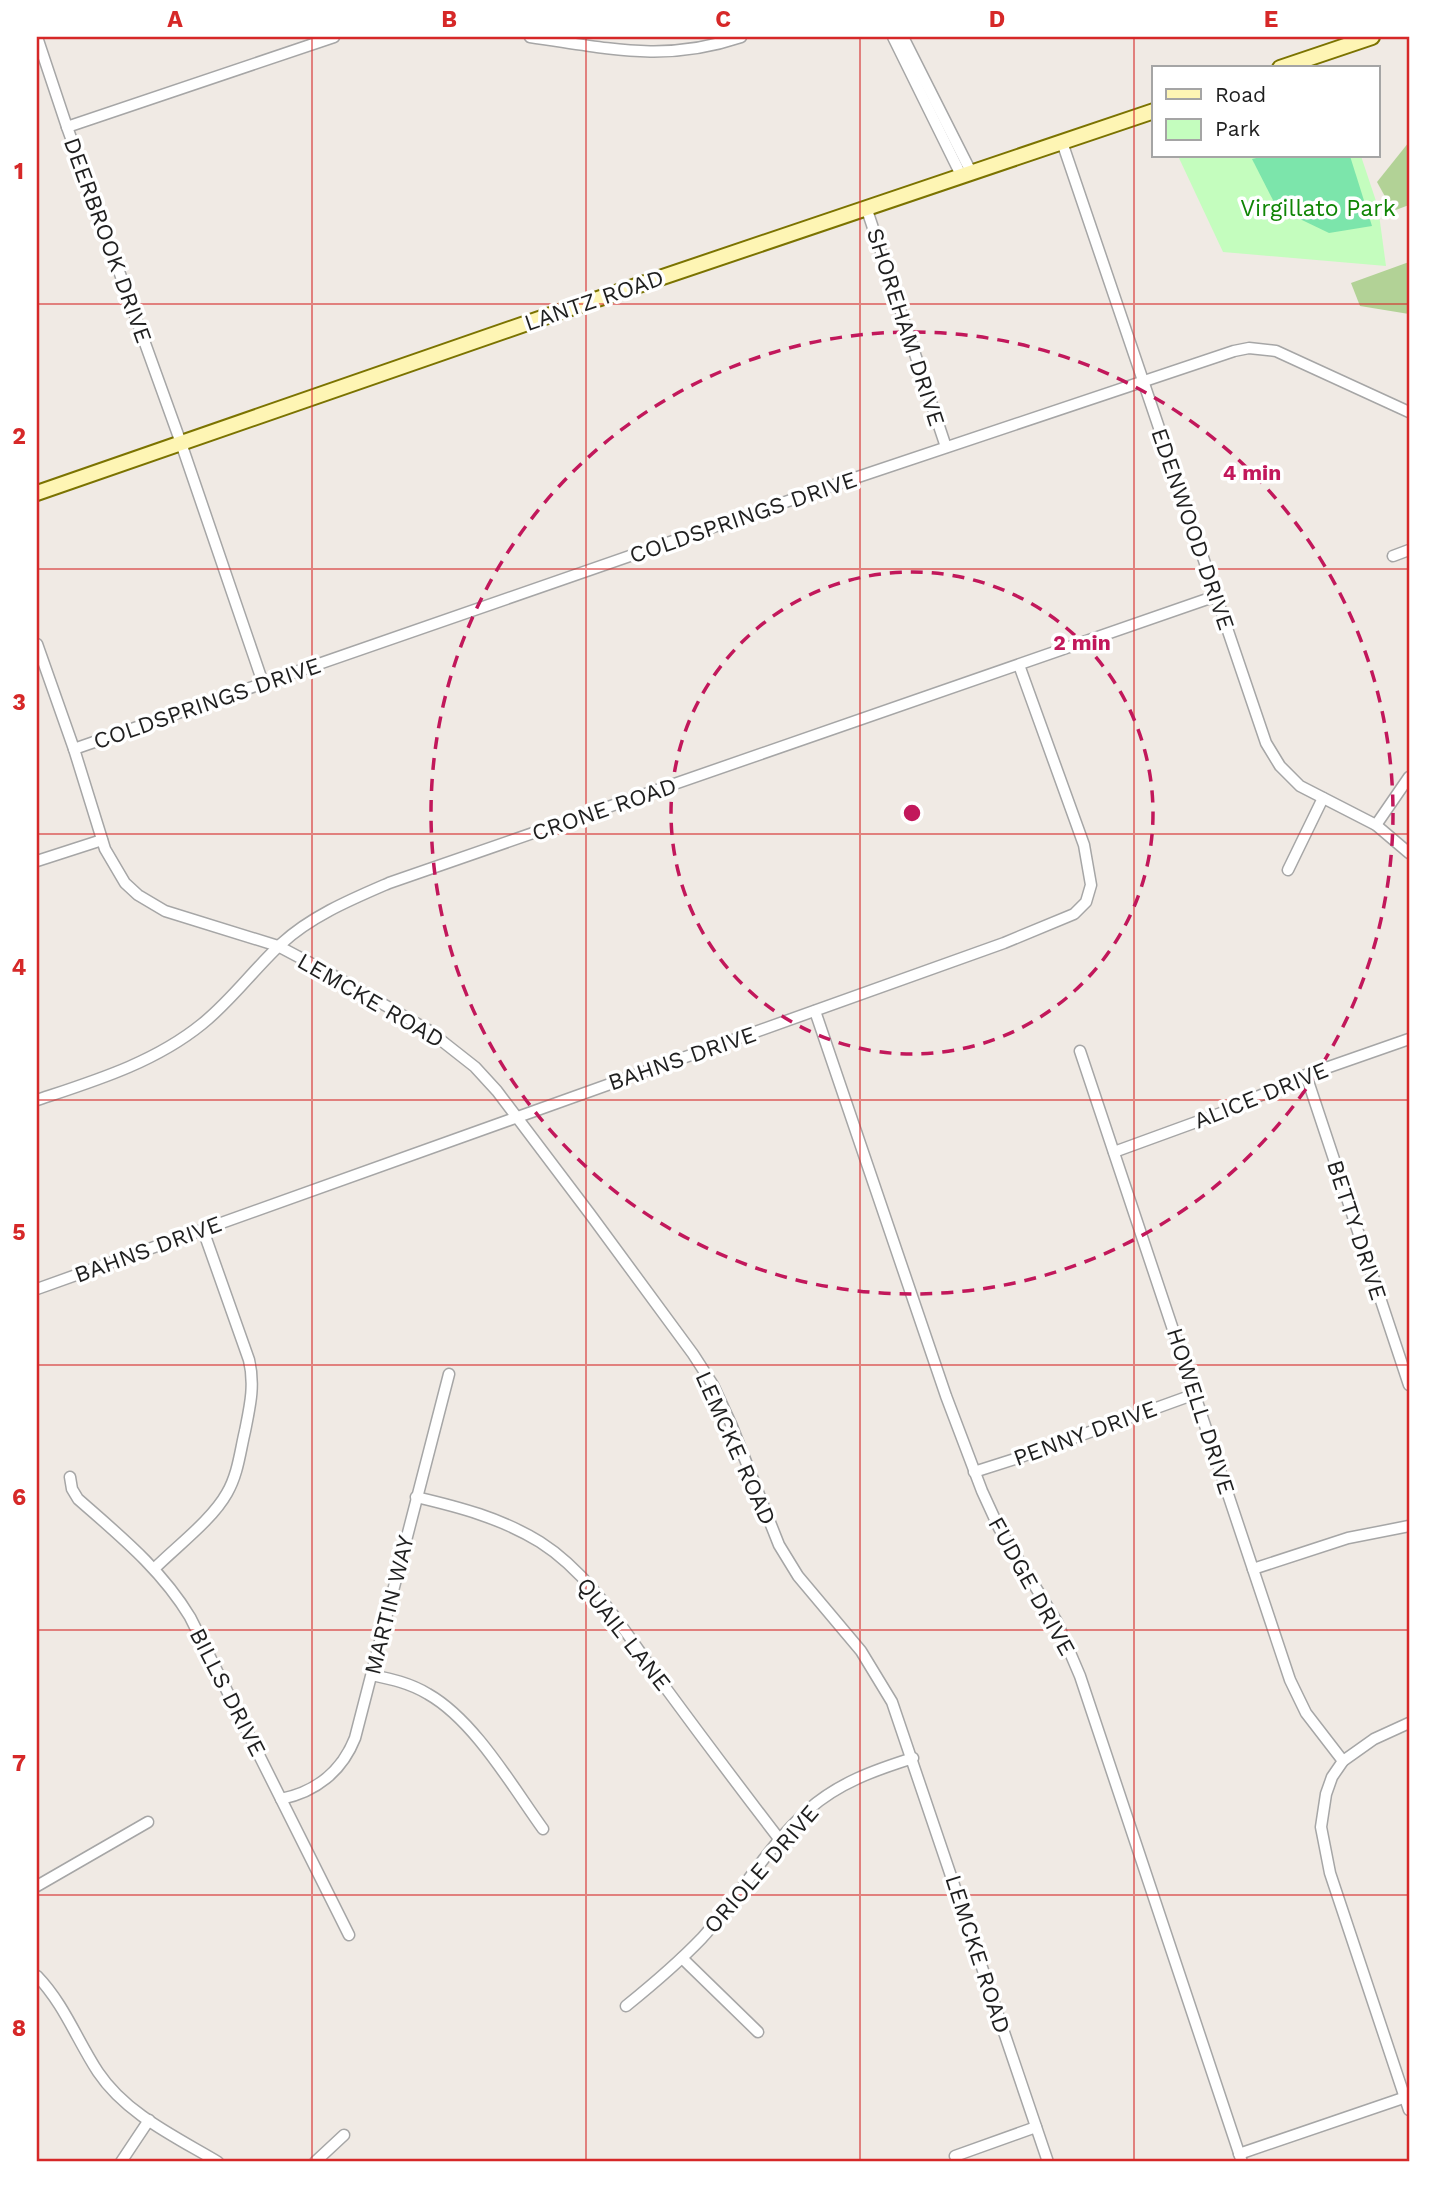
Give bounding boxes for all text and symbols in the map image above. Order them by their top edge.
text: A [167,6,183,33]
text: B [441,6,457,33]
text: C [715,6,731,33]
text: D [989,6,1005,33]
text: E [1264,6,1278,33]
legend [1152,66,1380,158]
text: Road [1215,82,1266,107]
text: Park [1215,116,1260,141]
street label: DEERBROOK DRIVE [58,134,157,347]
text: 1 [14,158,24,185]
park label: Virgillato Park [1240,195,1396,222]
street label: SHOREHAM DRIVE [861,225,950,430]
street label: LANTZ ROAD [521,264,667,337]
text: 2 [12,423,26,450]
street label: EDENWOOD DRIVE [1145,425,1240,634]
text: 4 min [1223,460,1281,485]
street label: COLDSPRINGS DRIVE [626,466,860,569]
text: 2 min [1053,630,1111,655]
street label: COLDSPRINGS DRIVE [90,652,324,755]
text: 3 [12,689,26,716]
street label: CRONE ROAD [528,772,680,847]
centre of rings [900,801,924,825]
street label: LEMCKE ROAD [293,947,449,1053]
text: 4 [12,954,27,981]
street label: BAHNS DRIVE [605,1021,760,1096]
street label: ALICE DRIVE [1190,1056,1332,1135]
street label: BETTY DRIVE [1321,1157,1392,1304]
street label: BAHNS DRIVE [71,1210,225,1289]
text: 5 [12,1219,26,1246]
street label: HOWELL DRIVE [1161,1324,1240,1498]
street label: LEMCKE ROAD [690,1367,781,1529]
street label: PENNY DRIVE [1010,1395,1161,1472]
text: 6 [12,1484,26,1511]
street label: FUDGE DRIVE [982,1512,1081,1660]
street label: MARTIN WAY [359,1533,420,1678]
street label: QUAIL LANE [571,1572,676,1696]
street label: BILLS DRIVE [184,1624,271,1761]
text: 7 [12,1750,26,1777]
street label: ORIOLE DRIVE [698,1800,824,1939]
street label: LEMCKE ROAD [939,1871,1016,2037]
text: 8 [12,2015,26,2042]

